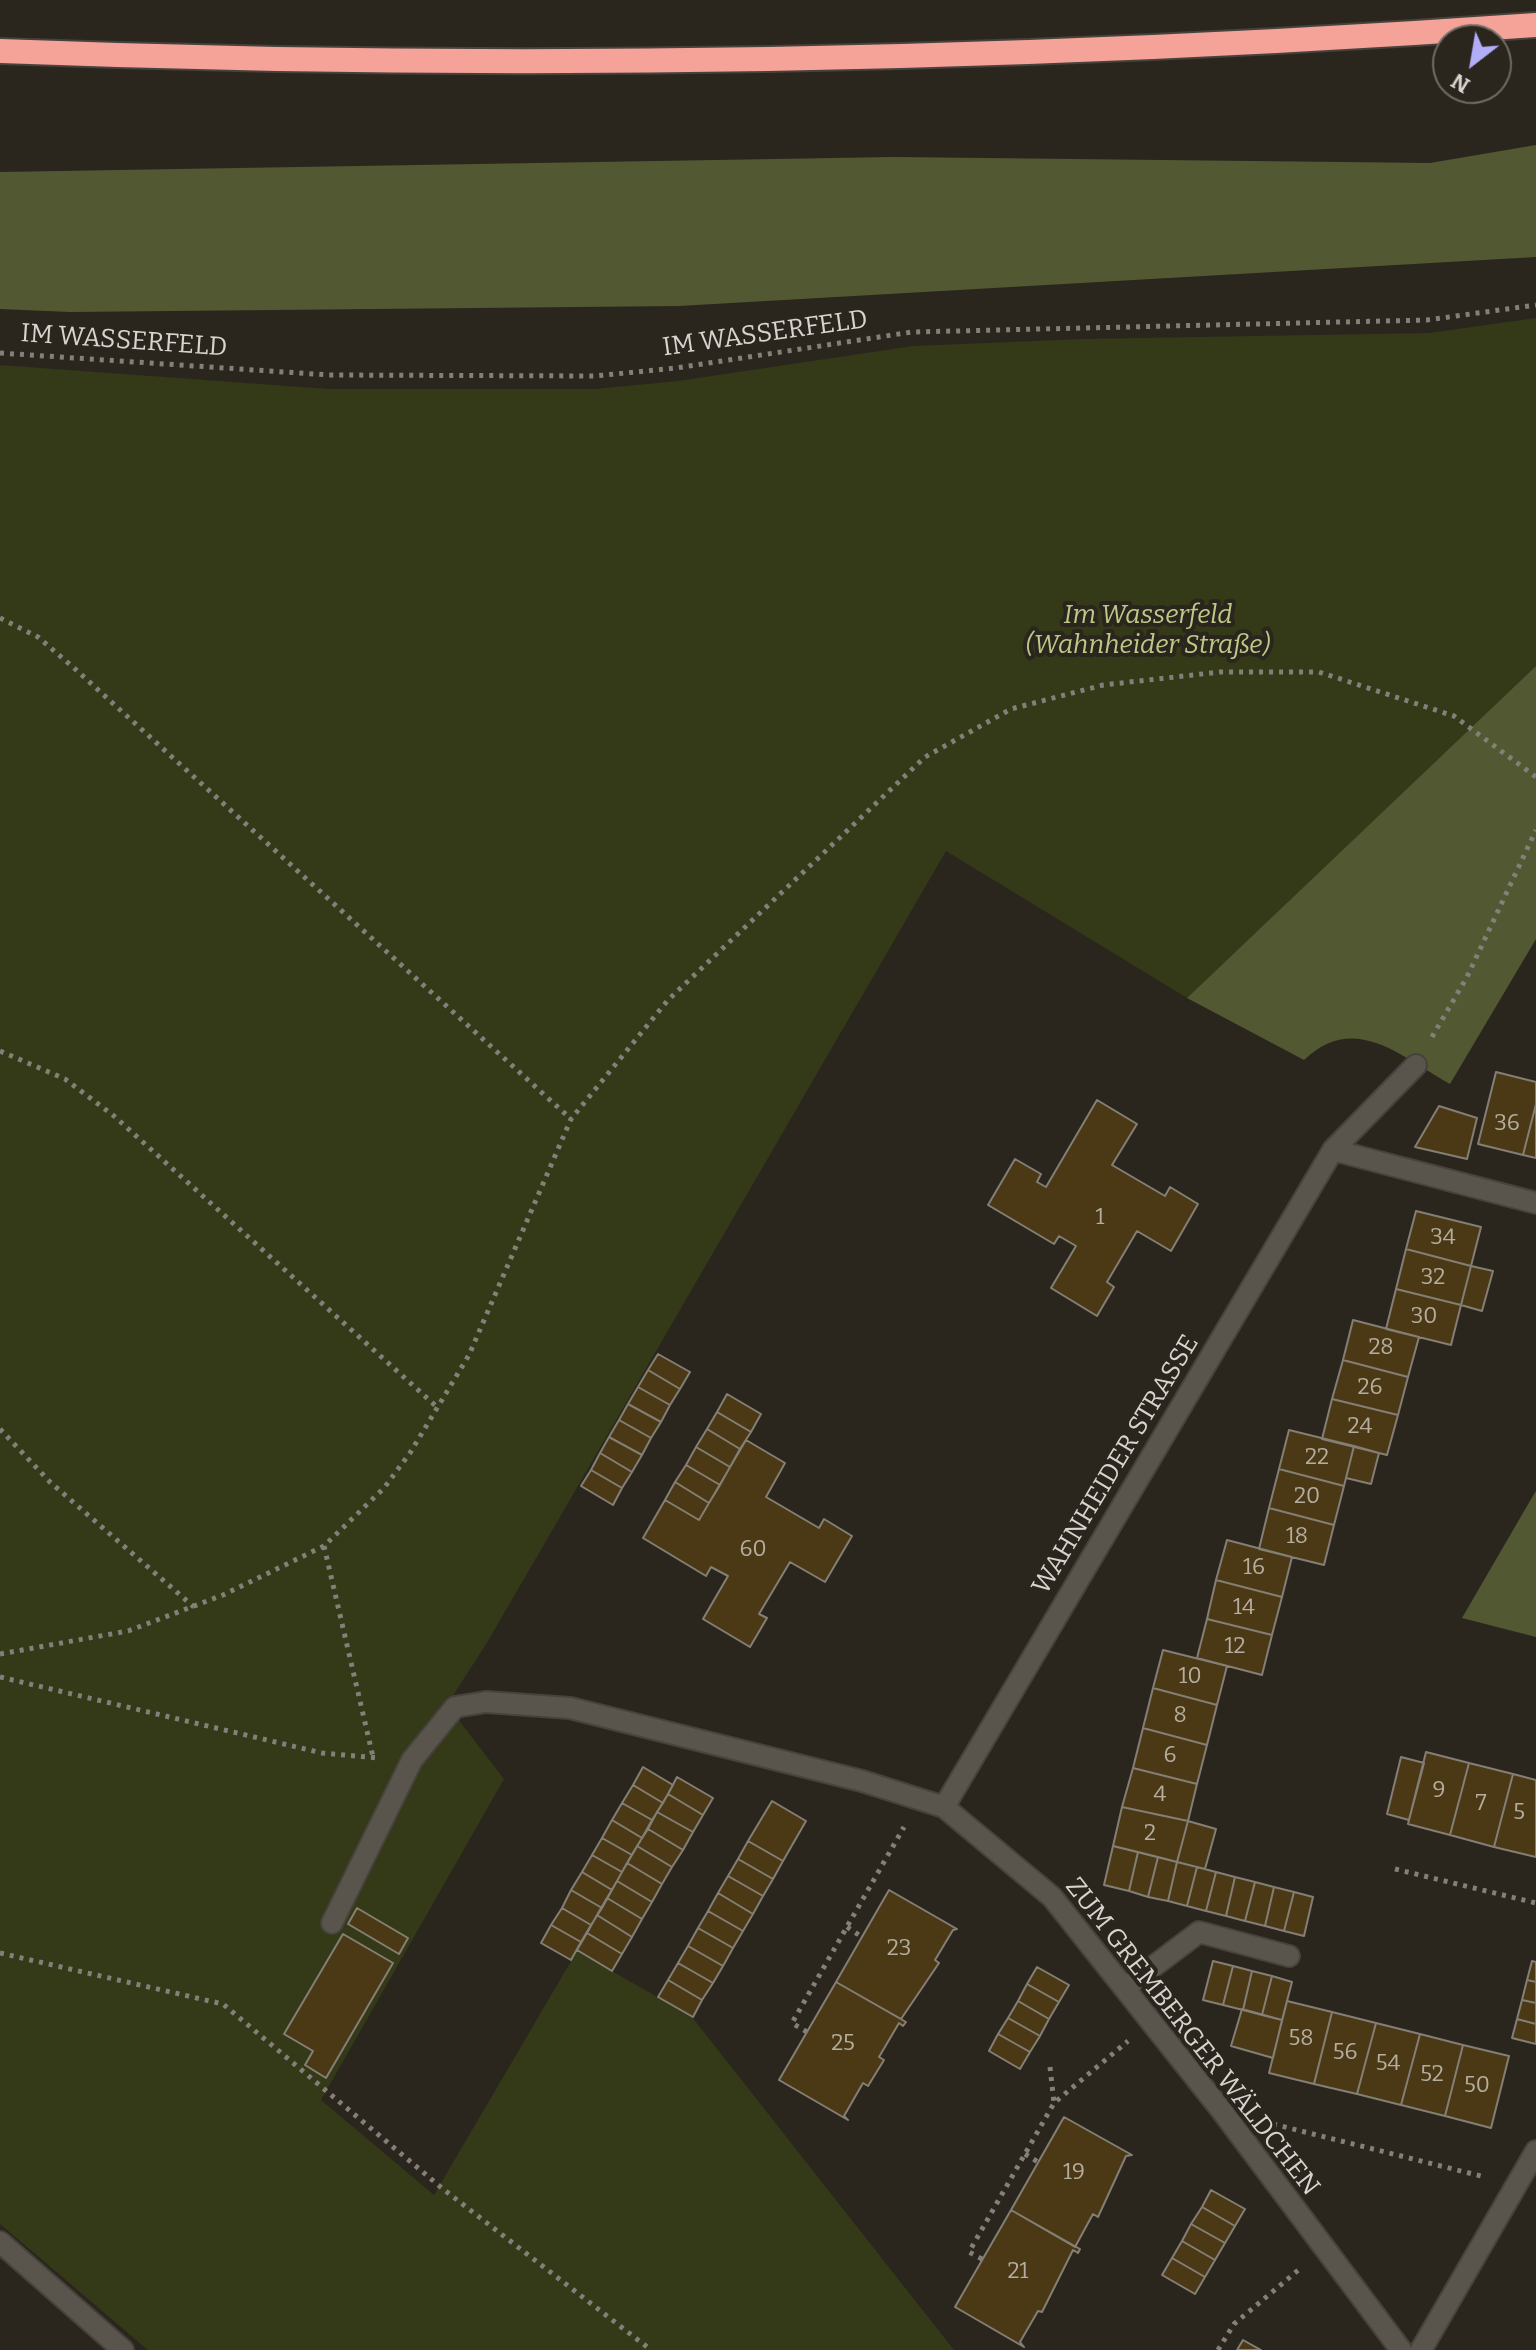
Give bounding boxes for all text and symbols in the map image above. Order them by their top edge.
north arrow [1432,24,1512,104]
text: N [1446,67,1475,99]
street label: IM WASSERFELD [660,304,870,364]
street label: IM WASSERFELD [20,318,228,364]
park label: Im Wasserfeld (Wahnheider Straße) [1026,600,1270,662]
house number: 36 [1494,1111,1520,1137]
house number: 1 [1096,1205,1104,1231]
house number: 34 [1430,1225,1456,1251]
house number: 32 [1421,1265,1445,1291]
house number: 30 [1411,1304,1437,1330]
street label: WAHNHEIDER STRASSE [1026,1330,1206,1600]
house number: 28 [1368,1335,1394,1361]
house number: 26 [1358,1375,1382,1401]
house number: 24 [1348,1414,1372,1440]
house number: 22 [1305,1445,1329,1471]
house number: 20 [1294,1484,1320,1510]
house number: 18 [1286,1524,1308,1550]
house number: 60 [739,1537,767,1563]
house number: 16 [1243,1555,1265,1581]
house number: 14 [1233,1595,1255,1621]
house number: 12 [1225,1634,1245,1660]
house number: 10 [1178,1664,1202,1690]
house number: 8 [1173,1703,1187,1729]
house number: 6 [1164,1743,1176,1769]
house number: 9 [1433,1778,1445,1804]
house number: 4 [1154,1782,1166,1808]
house number: 7 [1475,1791,1487,1817]
house number: 5 [1513,1800,1525,1826]
house number: 2 [1144,1821,1156,1847]
street label: ZUM GREMBERGER WÄLDCHEN [1058,1872,1326,2202]
house number: 23 [887,1936,911,1962]
house number: 58 [1289,2026,1313,2052]
house number: 25 [831,2031,855,2057]
house number: 56 [1333,2040,1357,2066]
house number: 54 [1376,2051,1400,2077]
house number: 52 [1420,2062,1444,2088]
house number: 50 [1464,2073,1490,2099]
house number: 19 [1063,2160,1085,2186]
house number: 21 [1008,2259,1028,2285]

